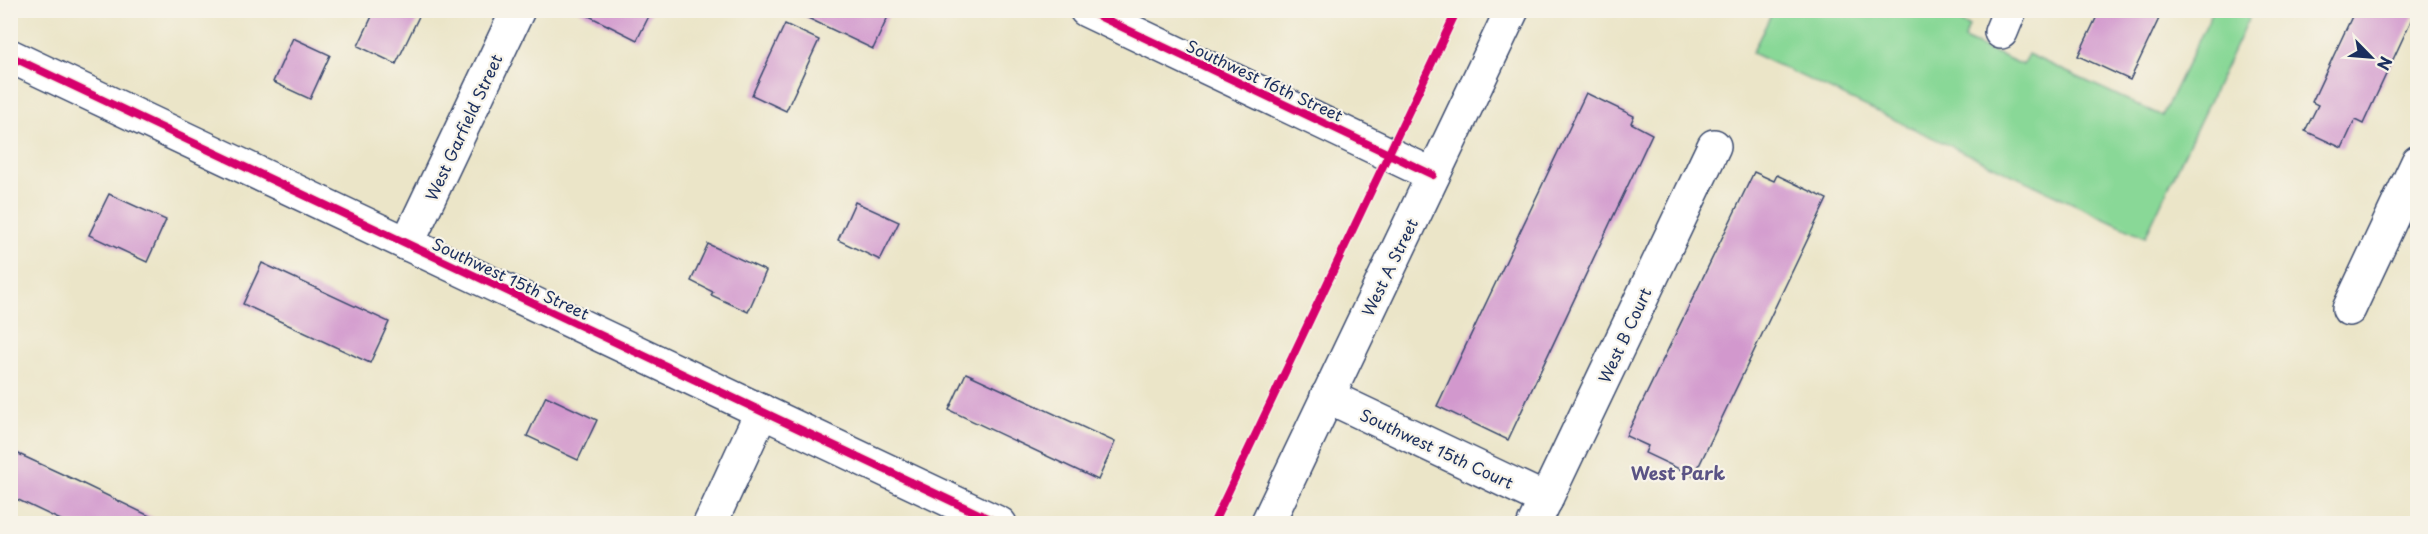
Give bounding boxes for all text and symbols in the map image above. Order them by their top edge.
north arrow [2341,27,2401,87]
street label: Southwest 16th Street [1183,33,1348,127]
street label: West Garfield Street [418,49,508,204]
text: N [2372,53,2399,75]
street label: West A Street [1355,214,1423,320]
street label: Southwest 15th Street [429,231,594,325]
street label: West B Court [1591,283,1657,387]
street label: Southwest 15th Court [1356,402,1518,494]
district label: West Park [1631,459,1725,486]

